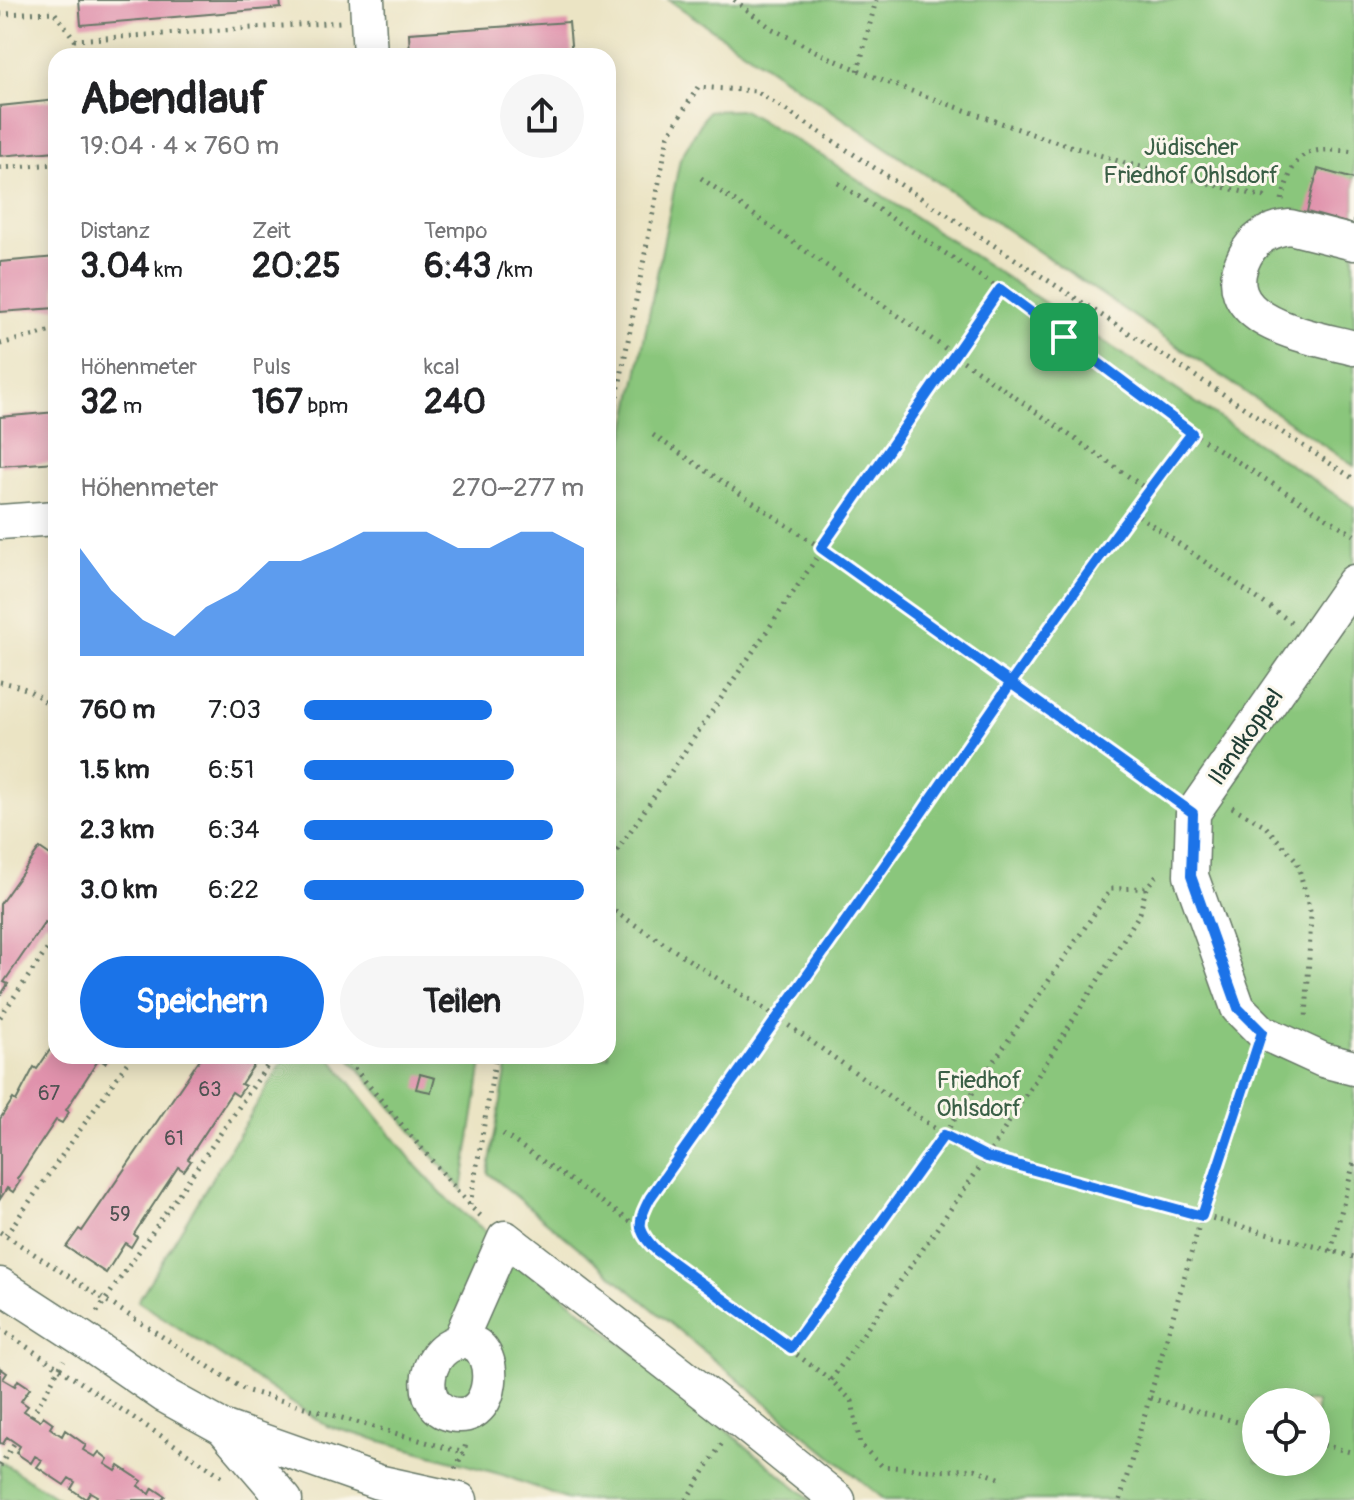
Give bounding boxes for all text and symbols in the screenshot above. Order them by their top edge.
text: Abendlauf [80,72,267,127]
button: share [500,74,584,158]
text: 19:04 · 4 × 760 m [80,130,279,162]
park label: Jüdischer Friedhof Ohlsdorf [1103,133,1279,190]
text: Distanz [80,217,150,245]
text: Zeit [252,217,291,245]
text: Tempo [424,217,487,245]
text: 3.04 [80,245,149,288]
text: 20:25 [252,245,341,288]
text: 6:43 [424,245,492,288]
text: km [149,256,183,284]
text: /km [492,256,533,284]
pin [1030,303,1098,371]
icon: arrive [1042,315,1086,359]
text: Höhenmeter [80,353,197,381]
text: Puls [252,353,290,381]
text: kcal [424,353,460,381]
text: 32 [80,381,118,424]
text: 167 [252,381,303,424]
text: 240 [424,381,486,424]
text: m [118,392,142,420]
text: bpm [303,392,348,420]
text: Höhenmeter [80,472,218,504]
text: 270–277 m [452,472,584,504]
street label: Ilandkoppel [1202,683,1290,791]
text: 760 m [80,694,155,726]
text: 7:03 [208,694,261,726]
text: 1.5 km [80,754,150,786]
text: 6:51 [208,754,254,786]
text: 2.3 km [80,814,154,846]
text: 6:34 [208,814,260,846]
text: 3.0 km [80,874,158,906]
text: 6:22 [208,874,259,906]
button: Speichern [80,956,324,1048]
button: Teilen [340,956,584,1048]
park label: Friedhof Ohlsdorf [936,1066,1022,1123]
house number: 63 [199,1077,221,1102]
house number: 67 [38,1081,60,1106]
house number: 61 [164,1126,184,1151]
house number: 59 [109,1202,131,1227]
map controls [1242,1388,1330,1476]
button: locate [1242,1388,1330,1476]

